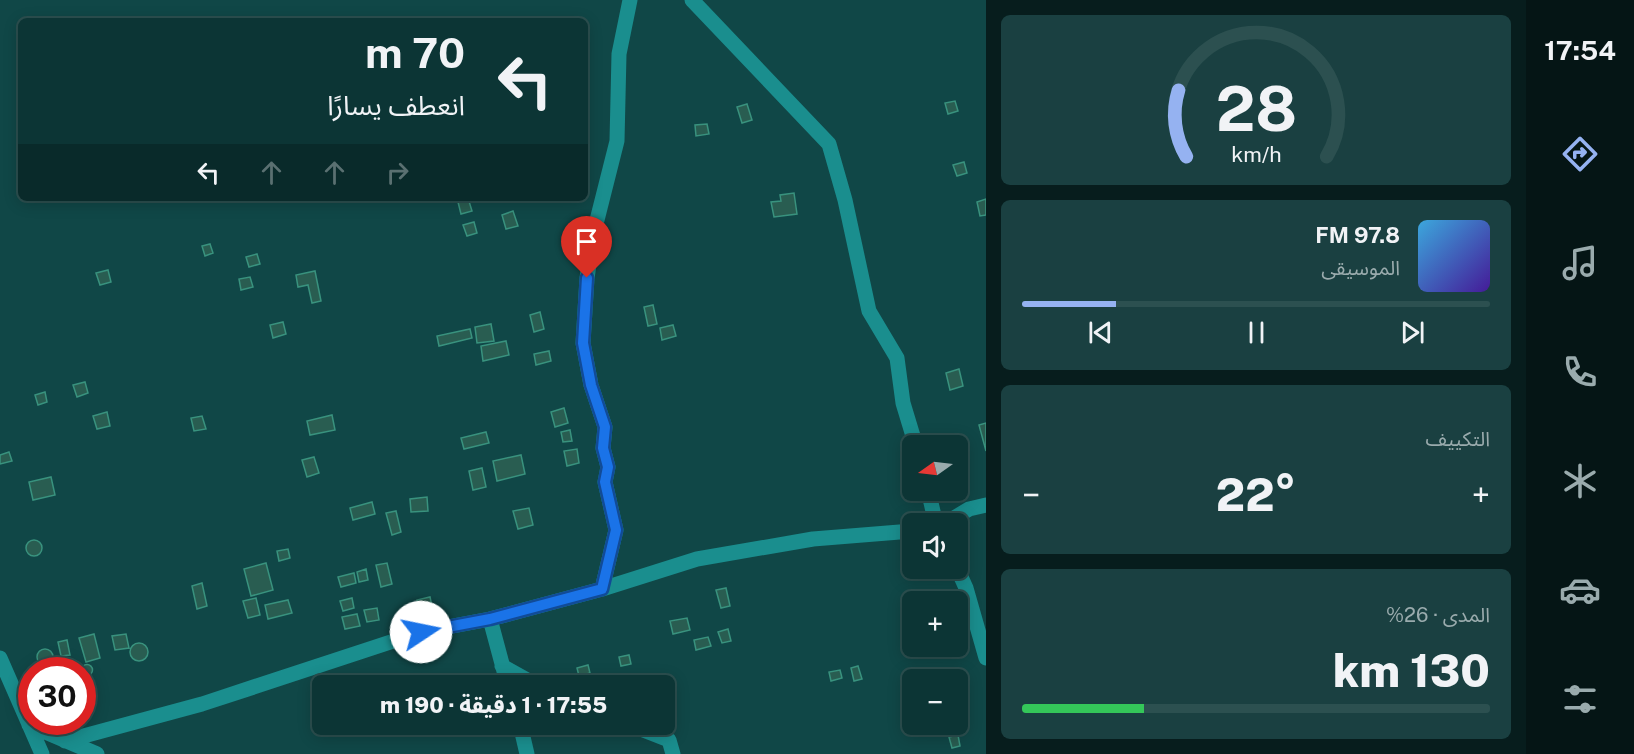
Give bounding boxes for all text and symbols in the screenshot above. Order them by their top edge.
text: 70 m [365,28,465,77]
text: 17:54 [1544,34,1616,66]
icon: left [486,42,564,120]
text: 28 [1215,72,1297,145]
text: انعطف يسارًا [327,89,465,121]
icon: directions [1559,133,1601,175]
text: km/h [1231,142,1281,167]
icon: left [192,156,225,189]
icon: ahead [255,156,288,189]
icon: ahead [318,156,351,189]
icon: right [381,156,414,189]
pin [561,216,612,278]
text: 97.8 FM [1315,222,1400,248]
icon: arrive [570,225,603,258]
icon: music [1559,242,1601,284]
text: الموسيقى [1321,256,1400,280]
icon: previous [1084,316,1117,349]
icon: pause [1240,316,1273,349]
icon: next [1396,316,1429,349]
icon: phone [1559,351,1601,393]
text: التكييف [1426,427,1490,451]
north arrow [902,435,968,501]
map controls [902,435,968,735]
icon: climate [1559,460,1601,502]
text: 22° [1216,468,1296,521]
text: − [1022,476,1040,514]
text: + [1472,476,1490,514]
button: sound [902,513,968,579]
icon: car [1559,569,1601,611]
button: + [902,591,968,657]
position arrow [389,600,453,664]
text: المدى · 26% [1386,603,1490,627]
text: 130 km [1333,644,1490,697]
speed limit sign: 30 [18,657,96,735]
button: − [902,669,968,735]
icon: filters [1559,678,1601,720]
text: 17:55 · 1 دقيقة · 190 m [380,692,607,718]

